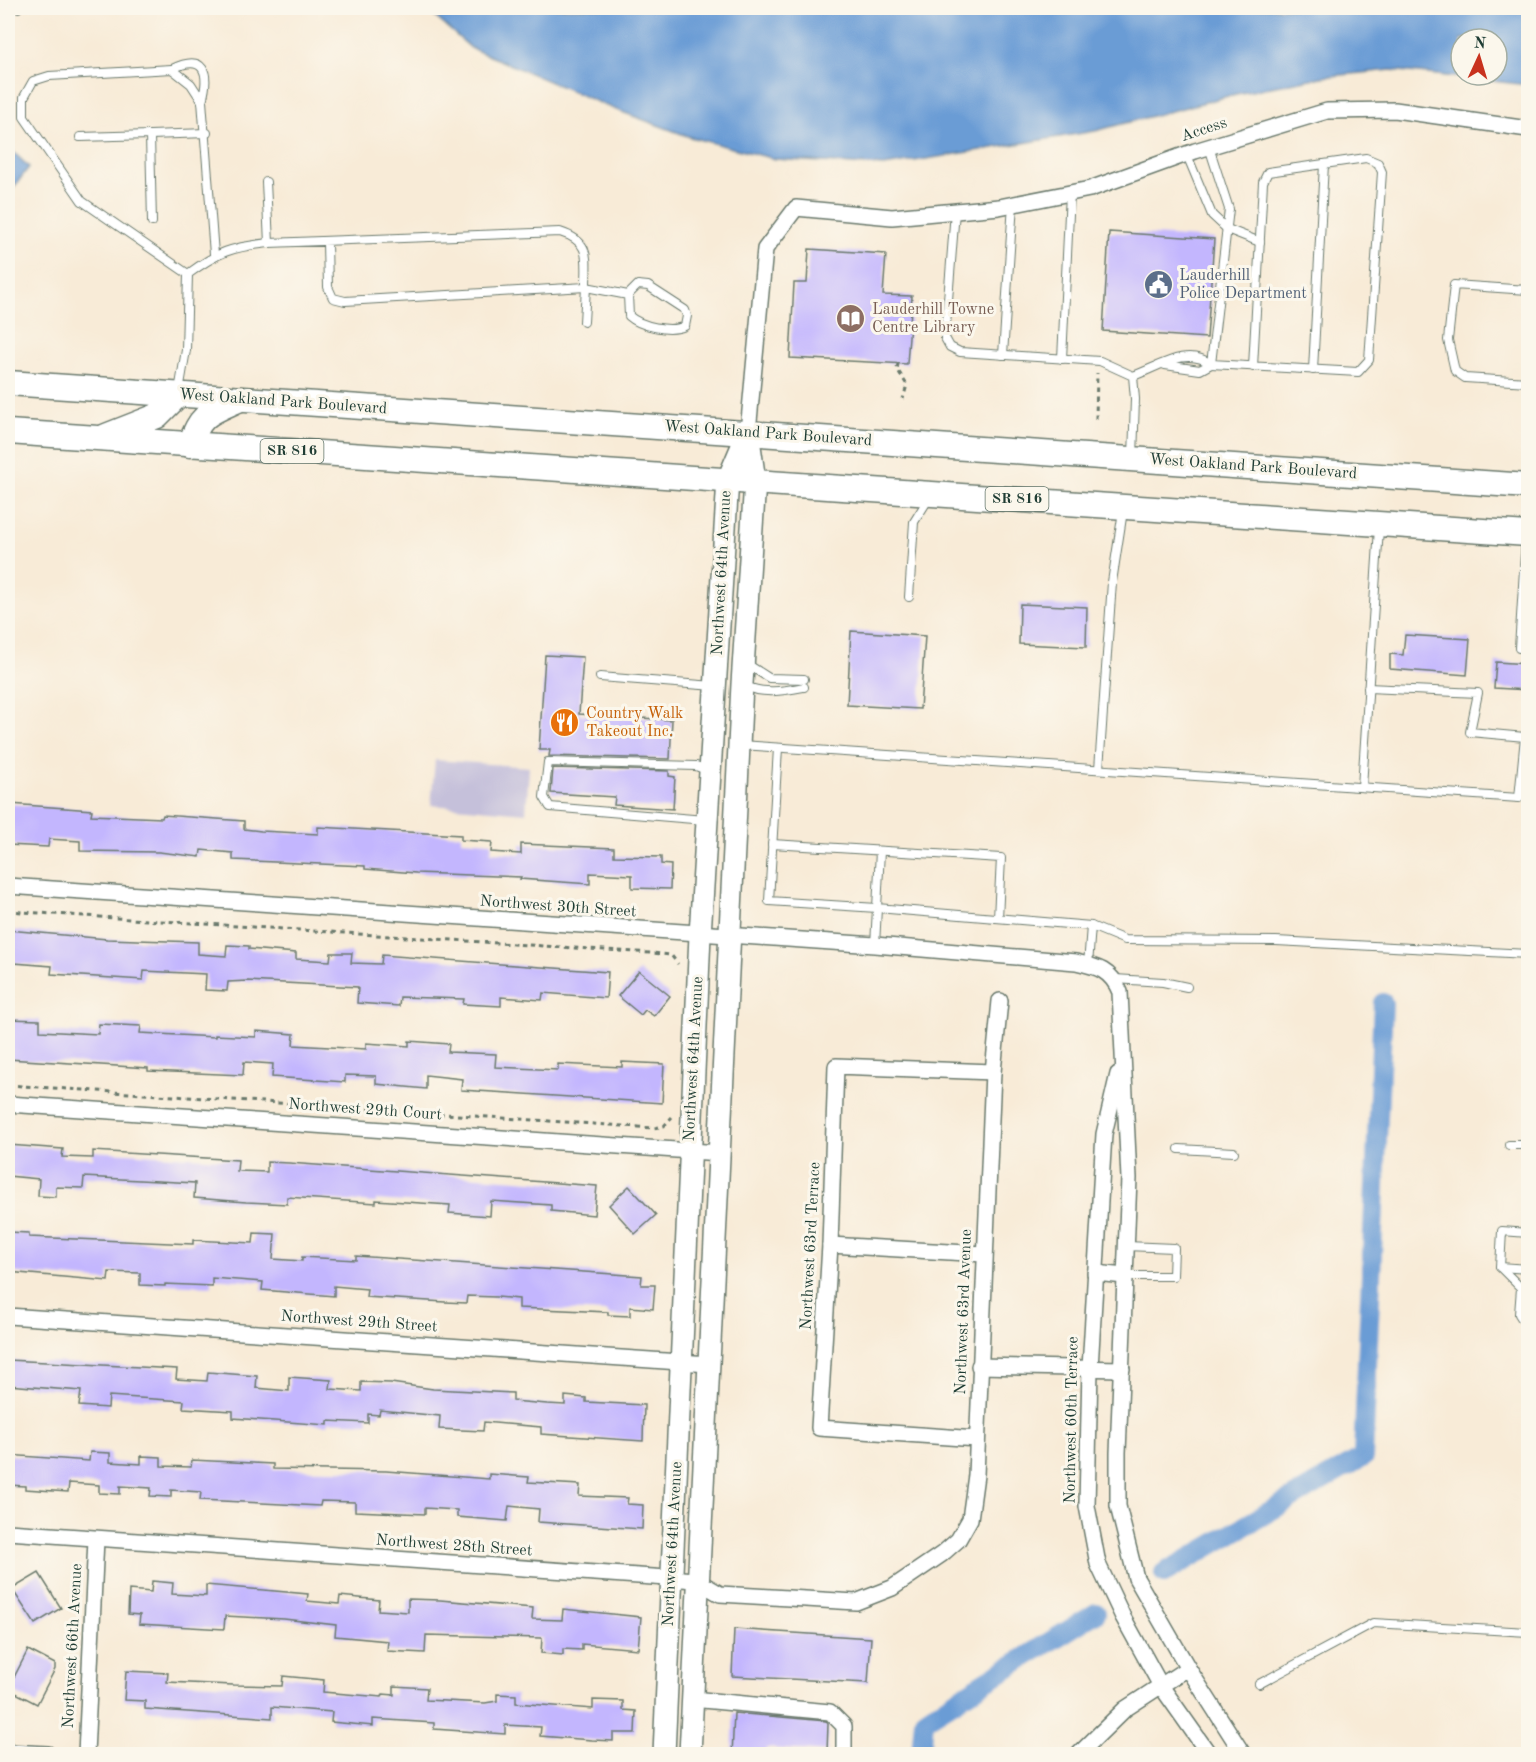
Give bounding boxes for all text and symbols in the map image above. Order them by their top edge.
north arrow [1449,27,1509,87]
text: N [1473,36,1487,52]
street label: Access [1179,115,1229,145]
place label: Lauderhill Police Department [1179,268,1307,302]
public building icon: Lauderhill Police Department [1142,269,1174,301]
place label: Lauderhill Towne Centre Library [872,302,994,336]
library icon: Lauderhill Towne Centre Library [835,303,867,335]
street label: West Oakland Park Boulevard [178,387,388,417]
street label: West Oakland Park Boulevard [663,419,873,449]
road number: SR 816 [260,439,324,463]
street label: West Oakland Park Boulevard [1148,452,1358,482]
road number: SR 816 [986,487,1048,511]
street label: Northwest 64th Avenue [710,490,734,656]
place label: Country Walk Takeout Inc. [586,706,683,740]
restaurant icon: Country Walk Takeout Inc. [549,707,581,739]
street label: Northwest 30th Street [479,894,637,920]
street label: Northwest 64th Avenue [682,976,706,1142]
street label: Northwest 29th Court [288,1097,443,1123]
street label: Northwest 63rd Terrace [799,1162,823,1330]
street label: Northwest 63rd Avenue [953,1229,975,1395]
street label: Northwest 29th Street [280,1309,438,1335]
street label: Northwest 60th Terrace [1063,1336,1081,1504]
street label: Northwest 64th Avenue [661,1461,685,1627]
street label: Northwest 28th Street [375,1533,533,1559]
street label: Northwest 66th Avenue [61,1563,85,1729]

